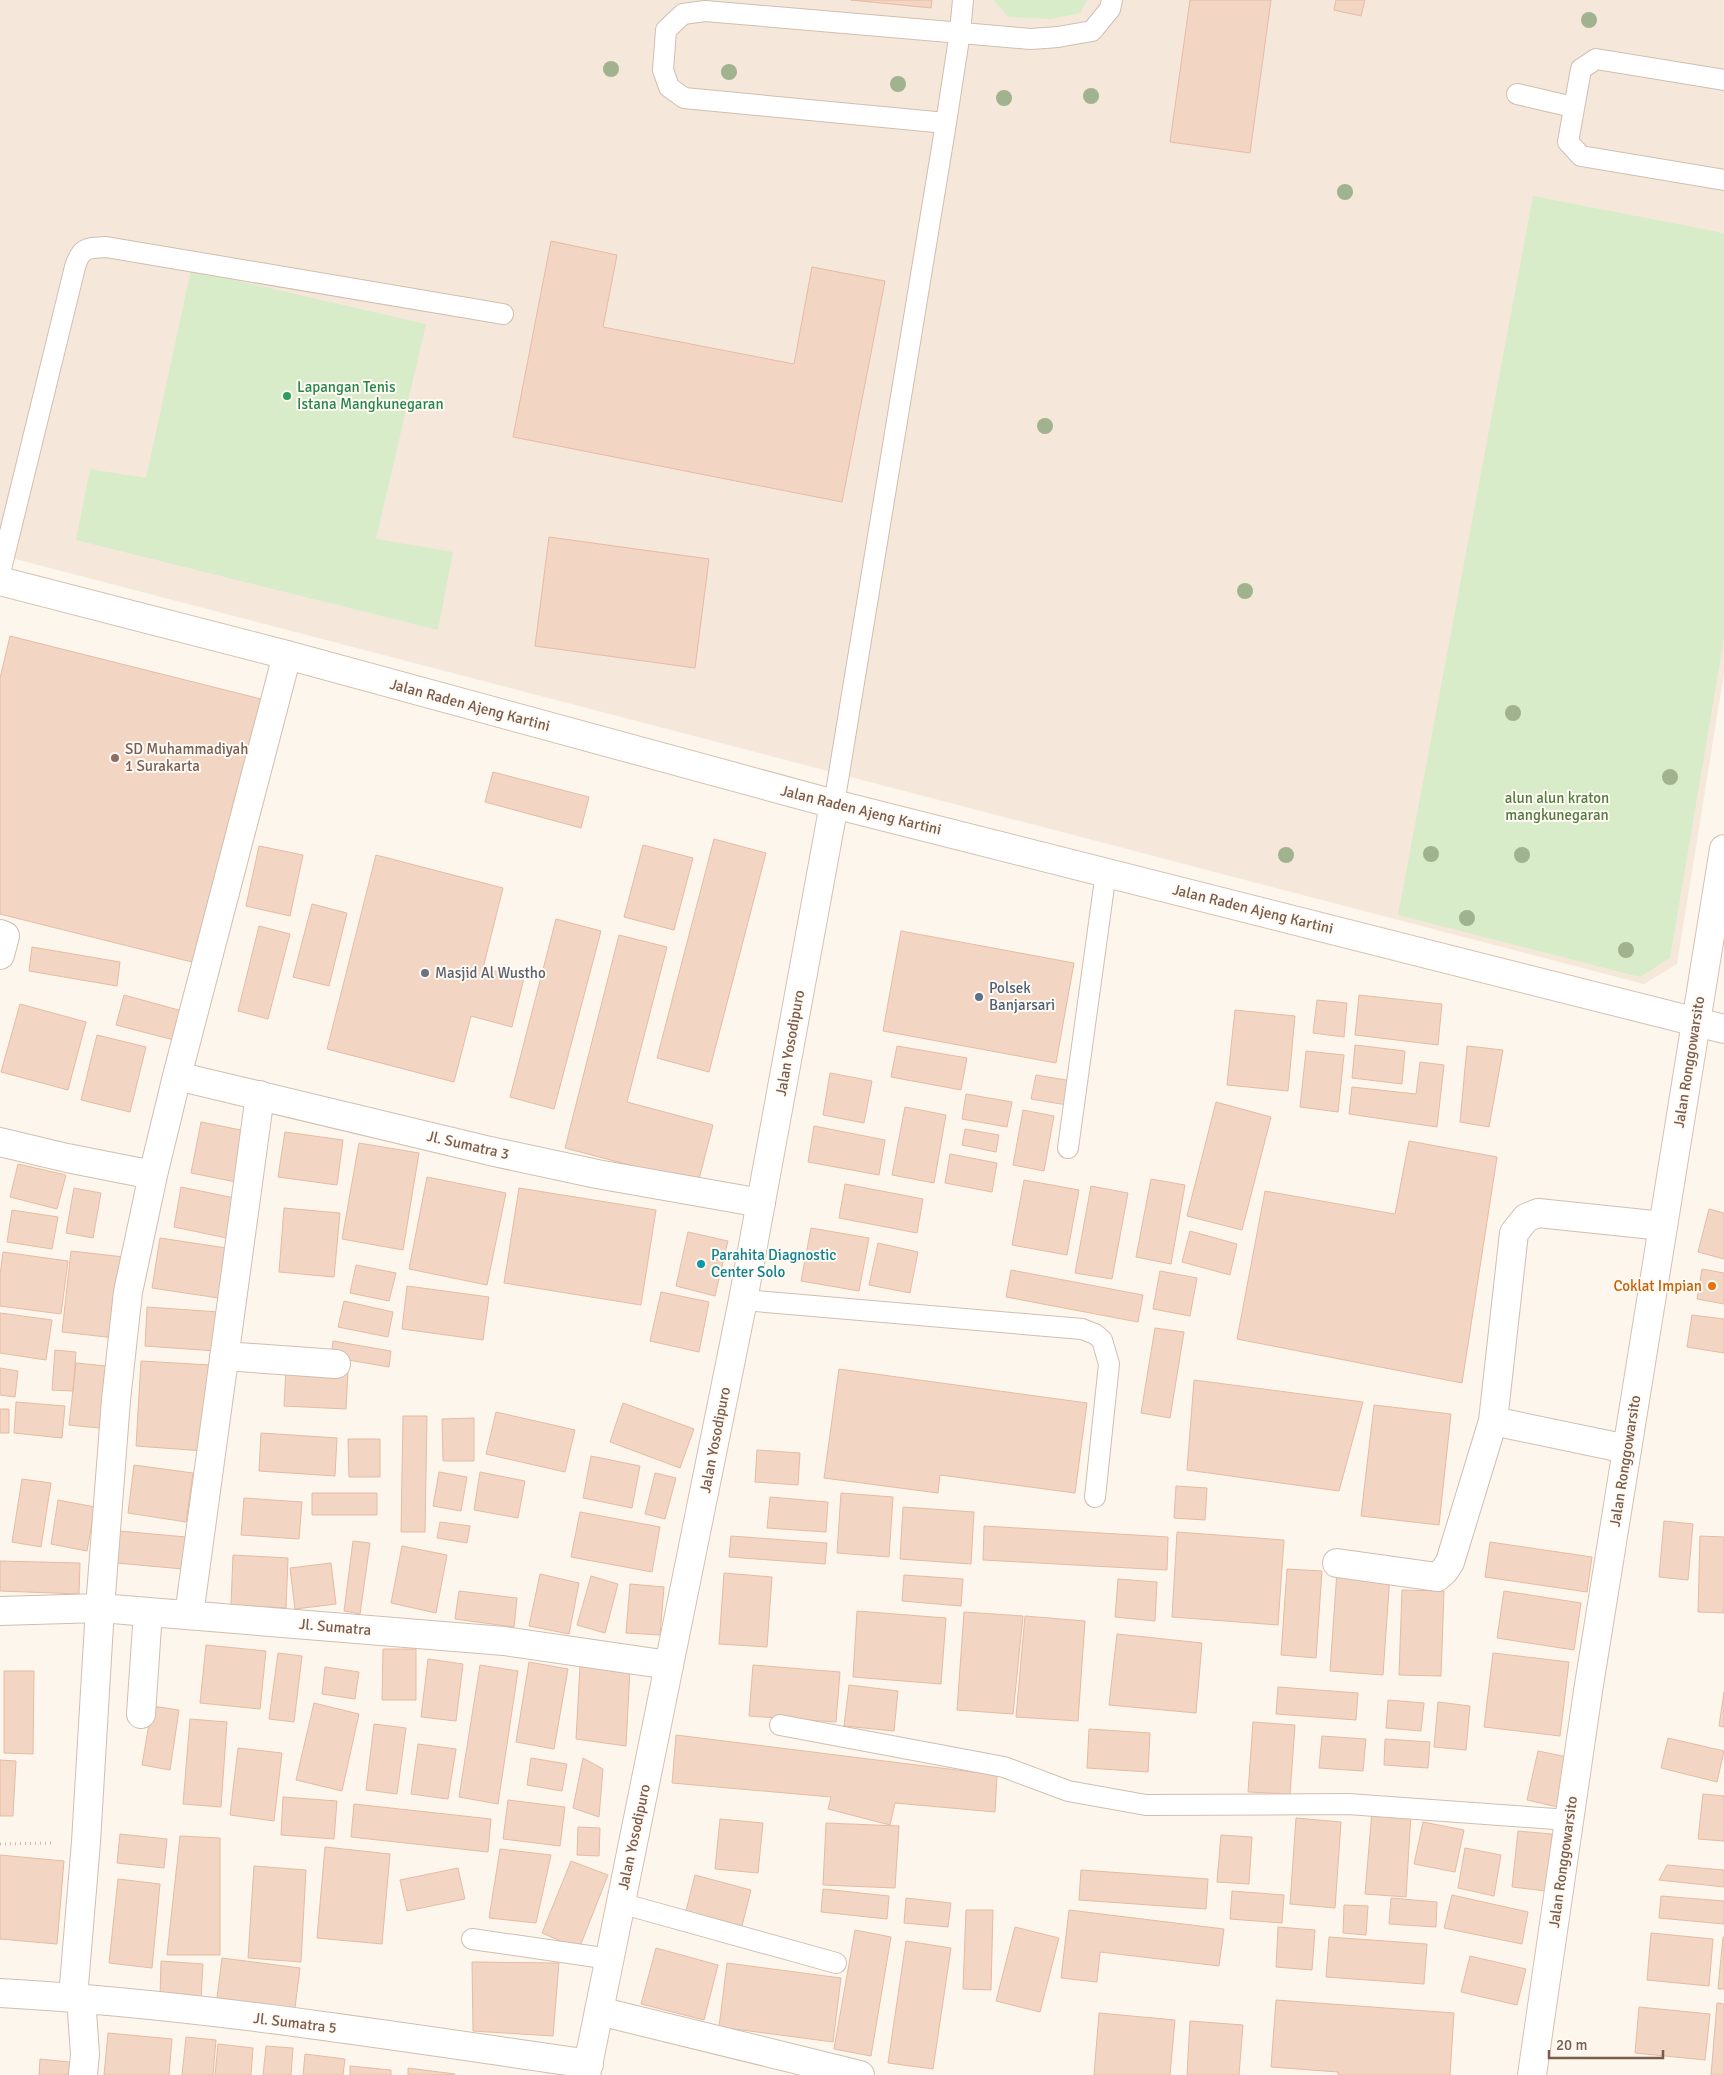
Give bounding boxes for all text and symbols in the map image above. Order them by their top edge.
place label: Lapangan Tenis Istana Mangkunegaran [297,378,444,413]
marker: Lapangan Tenis Istana Mangkunegaran [281,390,293,402]
street label: Jalan Raden Ajeng Kartini [388,675,552,735]
place label: SD Muhammadiyah 1 Surakarta [125,740,248,775]
marker: SD Muhammadiyah 1 Surakarta [109,752,121,764]
street label: Jalan Raden Ajeng Kartini [779,781,943,839]
park label: alun alun kraton mangkunegaran [1505,789,1609,824]
street label: Jalan Raden Ajeng Kartini [1171,880,1335,938]
place label: Masjid Al Wustho [435,964,546,982]
marker: Masjid Al Wustho [419,967,431,979]
place label: Polsek Banjarsari [989,979,1055,1014]
street label: Jalan Yosodipuro [772,988,808,1097]
marker: Polsek Banjarsari [973,991,985,1003]
street label: Jalan Ronggowarsito [1670,995,1708,1129]
street label: Jl. Sumatra 3 [425,1127,511,1163]
place label: Parahita Diagnostic Center Solo [711,1246,836,1281]
marker: Parahita Diagnostic Center Solo [695,1258,707,1270]
place label: Coklat Impian [1613,1277,1702,1295]
marker: Coklat Impian [1706,1280,1718,1292]
street label: Jalan Yosodipuro [696,1385,734,1494]
street label: Jalan Ronggowarsito [1606,1394,1644,1528]
street label: Jl. Sumatra [298,1615,372,1639]
street label: Jalan Yosodipuro [614,1782,654,1891]
street label: Jalan Ronggowarsito [1545,1795,1581,1929]
street label: Jl. Sumatra 5 [252,2009,338,2037]
scale bar [1549,2028,1663,2060]
text: 20 m [1556,2036,1587,2054]

